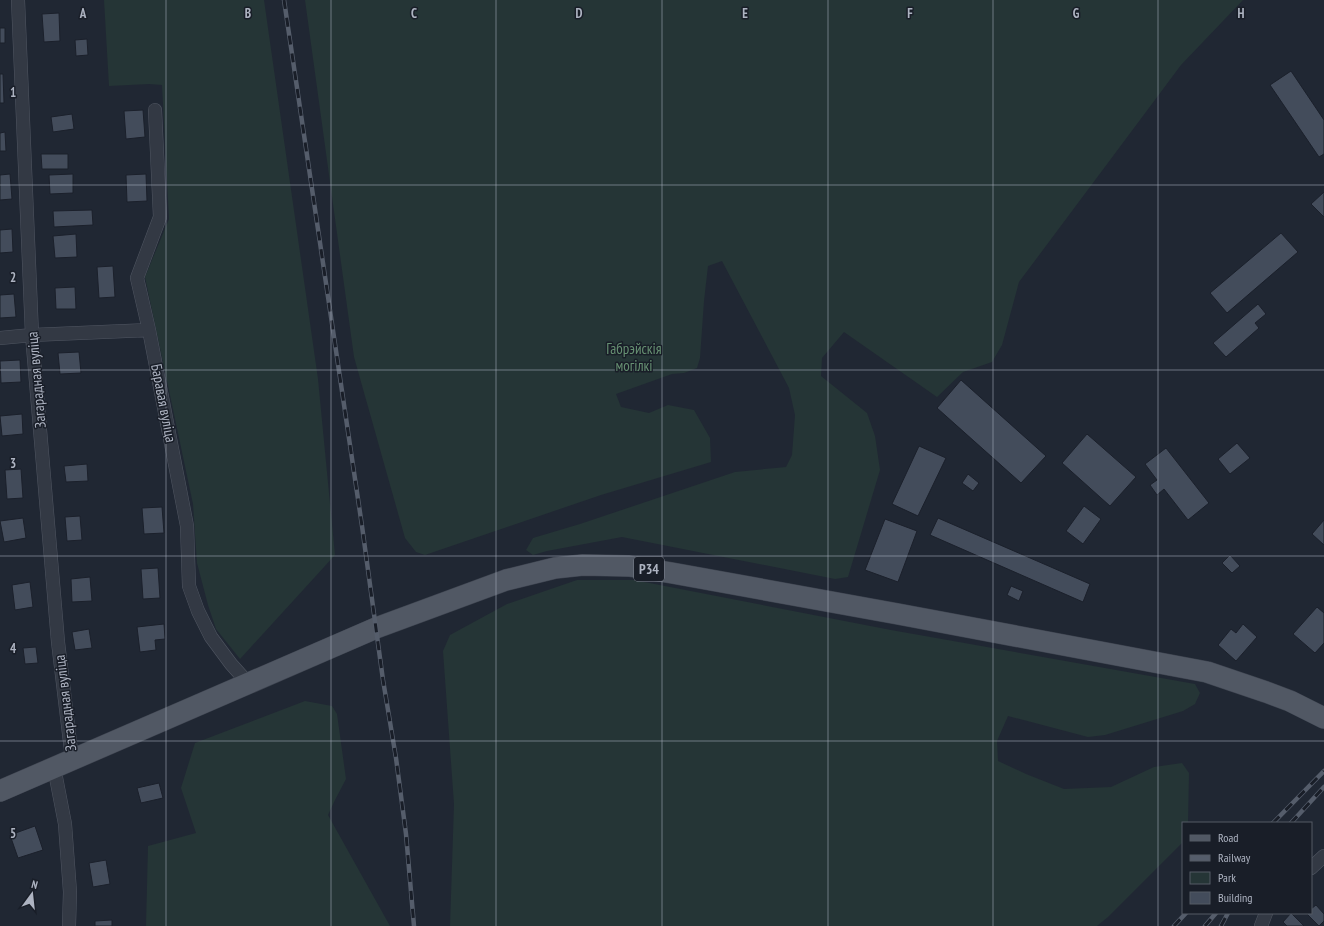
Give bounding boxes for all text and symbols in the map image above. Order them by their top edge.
text: A [79,5,87,22]
text: B [245,5,251,22]
text: C [411,5,417,22]
text: D [576,5,583,22]
text: E [742,5,748,22]
text: F [907,5,913,22]
text: G [1073,5,1080,22]
text: H [1238,5,1245,22]
text: 1 [10,84,16,101]
text: 2 [10,269,16,286]
street label: Загарадная вуліца [22,331,50,429]
park label: Габрэйскія могілкі [606,339,662,375]
street label: Баравая вуліца [147,362,181,444]
text: 3 [10,455,16,472]
road number: Р34 [634,557,664,581]
text: 4 [10,640,17,657]
street label: Загарадная вуліца [50,654,80,752]
legend [1182,822,1312,914]
text: 5 [10,825,16,842]
text: Road [1218,830,1238,845]
text: Railway [1218,850,1251,865]
text: Park [1218,870,1236,885]
north arrow [12,874,52,914]
text: N [30,877,39,892]
text: Building [1218,890,1253,905]

